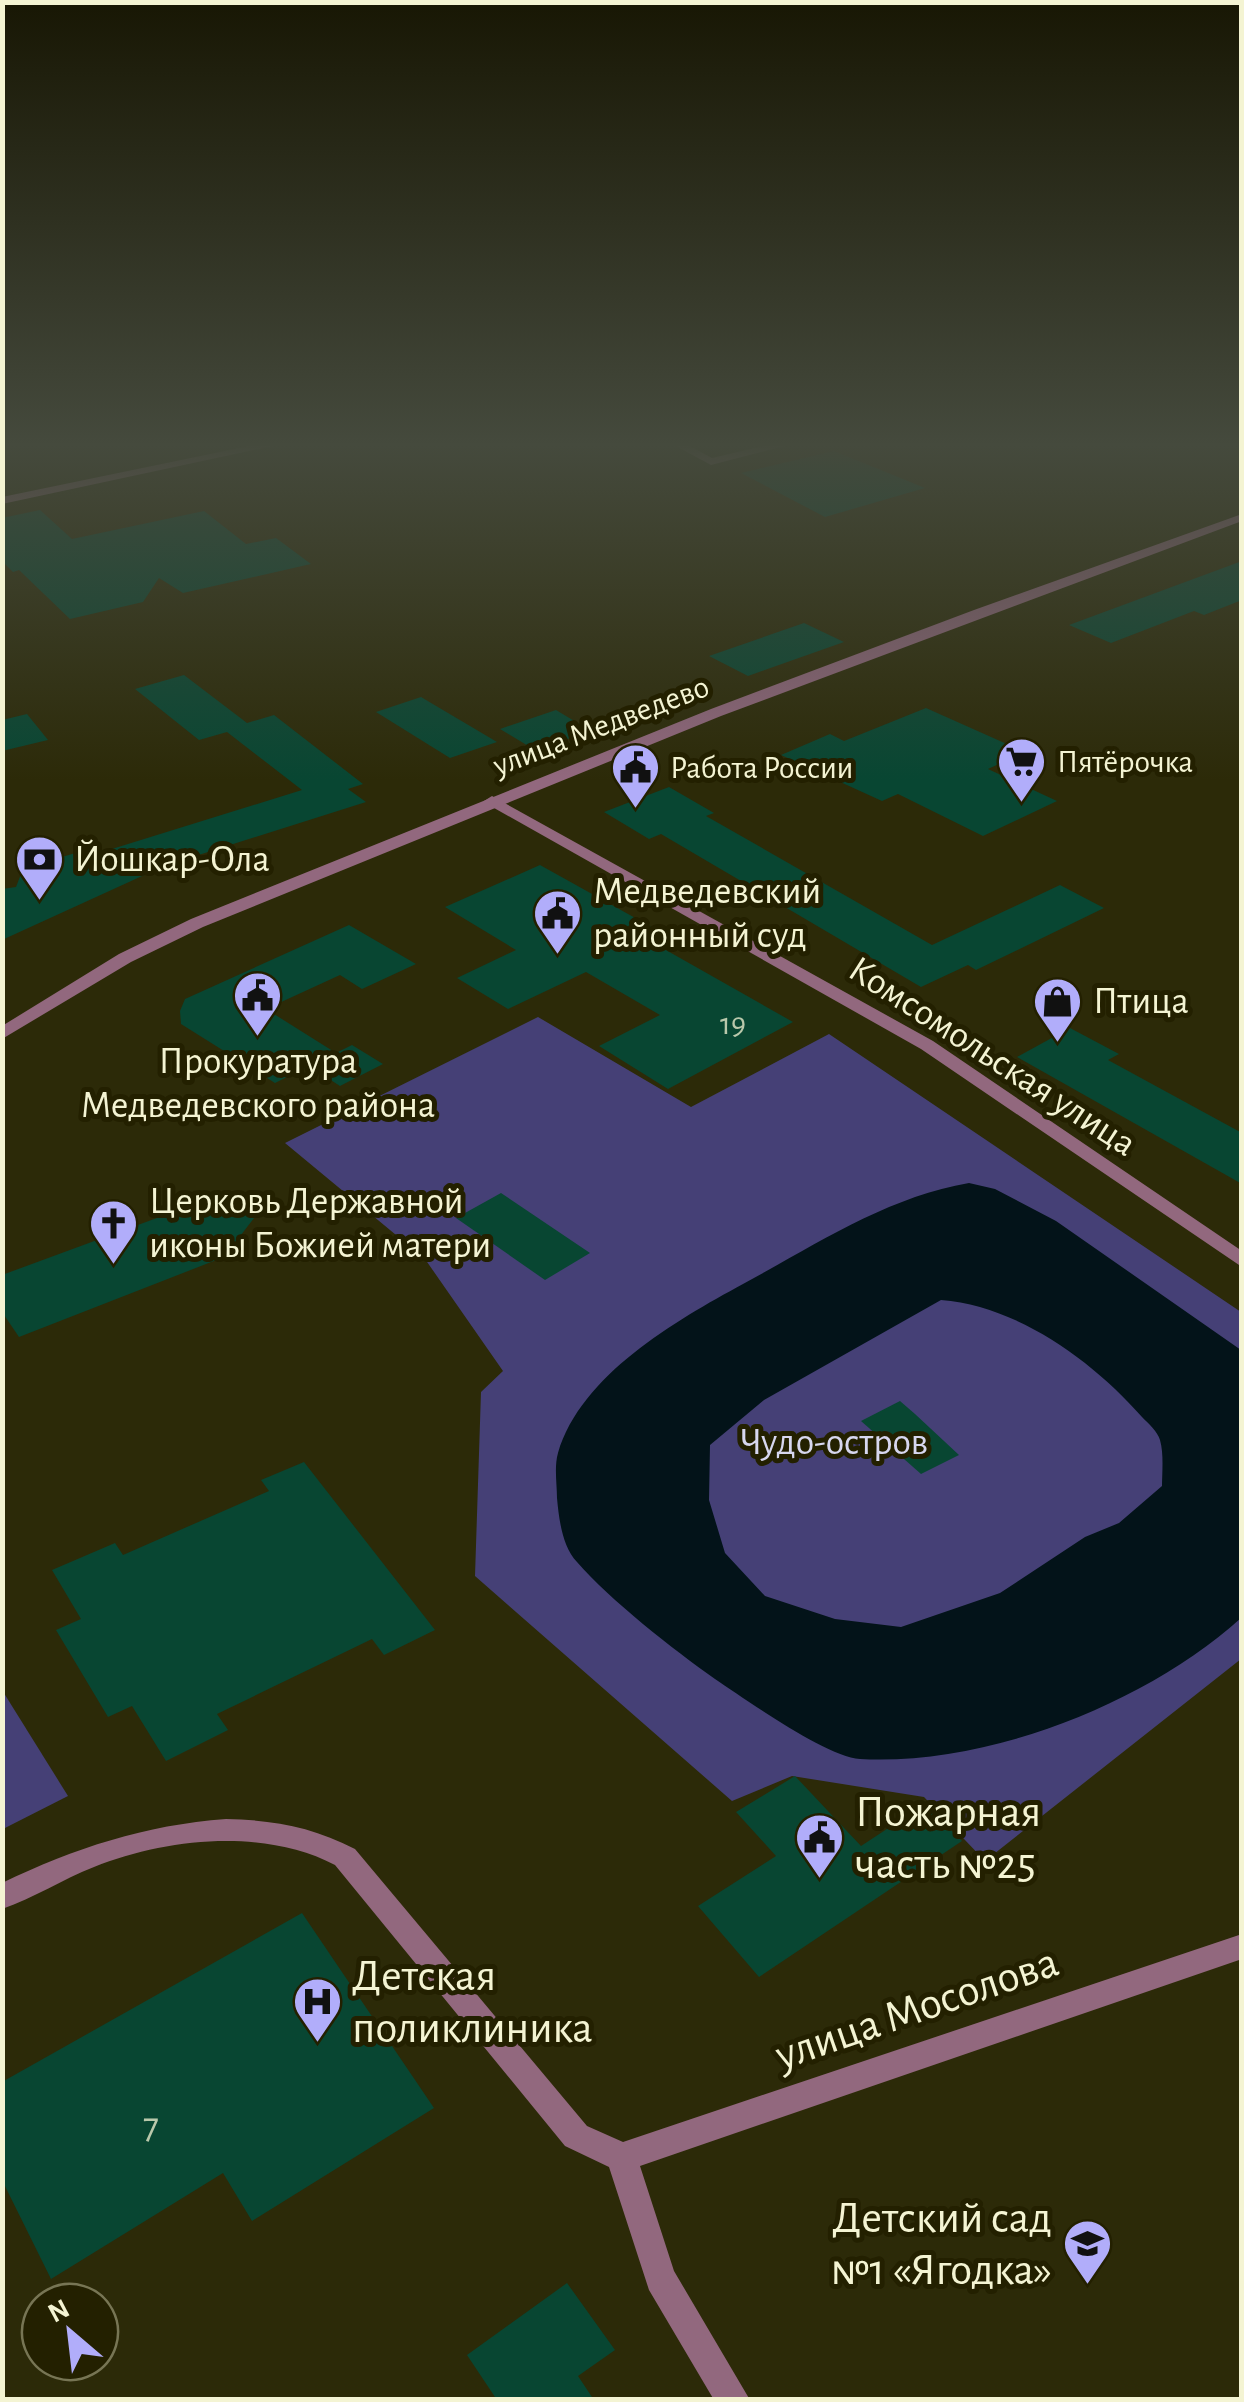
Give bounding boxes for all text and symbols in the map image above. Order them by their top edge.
street label: улица Медведево [488,670,713,782]
supermarket icon: Пятёрочка [996,736,1048,804]
public building icon: Работа России [609,742,661,810]
place label: Пятёрочка [1057,746,1193,778]
place label: Работа России [670,752,854,784]
bank icon: Йошкар-Ола [13,834,65,902]
place label: Йошкар-Ола [74,839,270,879]
place label: Медведевский районный суд [593,873,821,955]
public building icon: Медведевский районный суд [532,888,584,956]
street label: Комсомольская улица [842,950,1142,1164]
public building icon: Прокуратура Медведевского района [232,970,284,1038]
shop icon: Птица [1032,976,1084,1044]
place label: Птица [1093,983,1189,1021]
house number: 19 [720,1008,746,1040]
place label: Прокуратура Медведевского района [81,1043,435,1125]
place label: Церковь Державной иконы Божией матери [149,1183,491,1265]
church icon: Церковь Державной иконы Божией матери [88,1198,140,1266]
park label: Чудо-остров [740,1424,928,1462]
place label: Пожарная часть №25 [855,1790,1041,1887]
public building icon: Пожарная часть №25 [794,1812,846,1880]
street label: улица Мосолова [769,1940,1064,2079]
place label: Детская поликлиника [352,1954,593,2051]
hospital icon: Детская поликлиника [291,1976,343,2044]
house number: 7 [143,2108,159,2146]
place label: Детский сад №1 «Ягодка» [830,2196,1052,2293]
school or university icon: Детский сад №1 «Ягодка» [1061,2218,1113,2286]
north arrow [20,2282,120,2382]
text: N [44,2295,74,2329]

